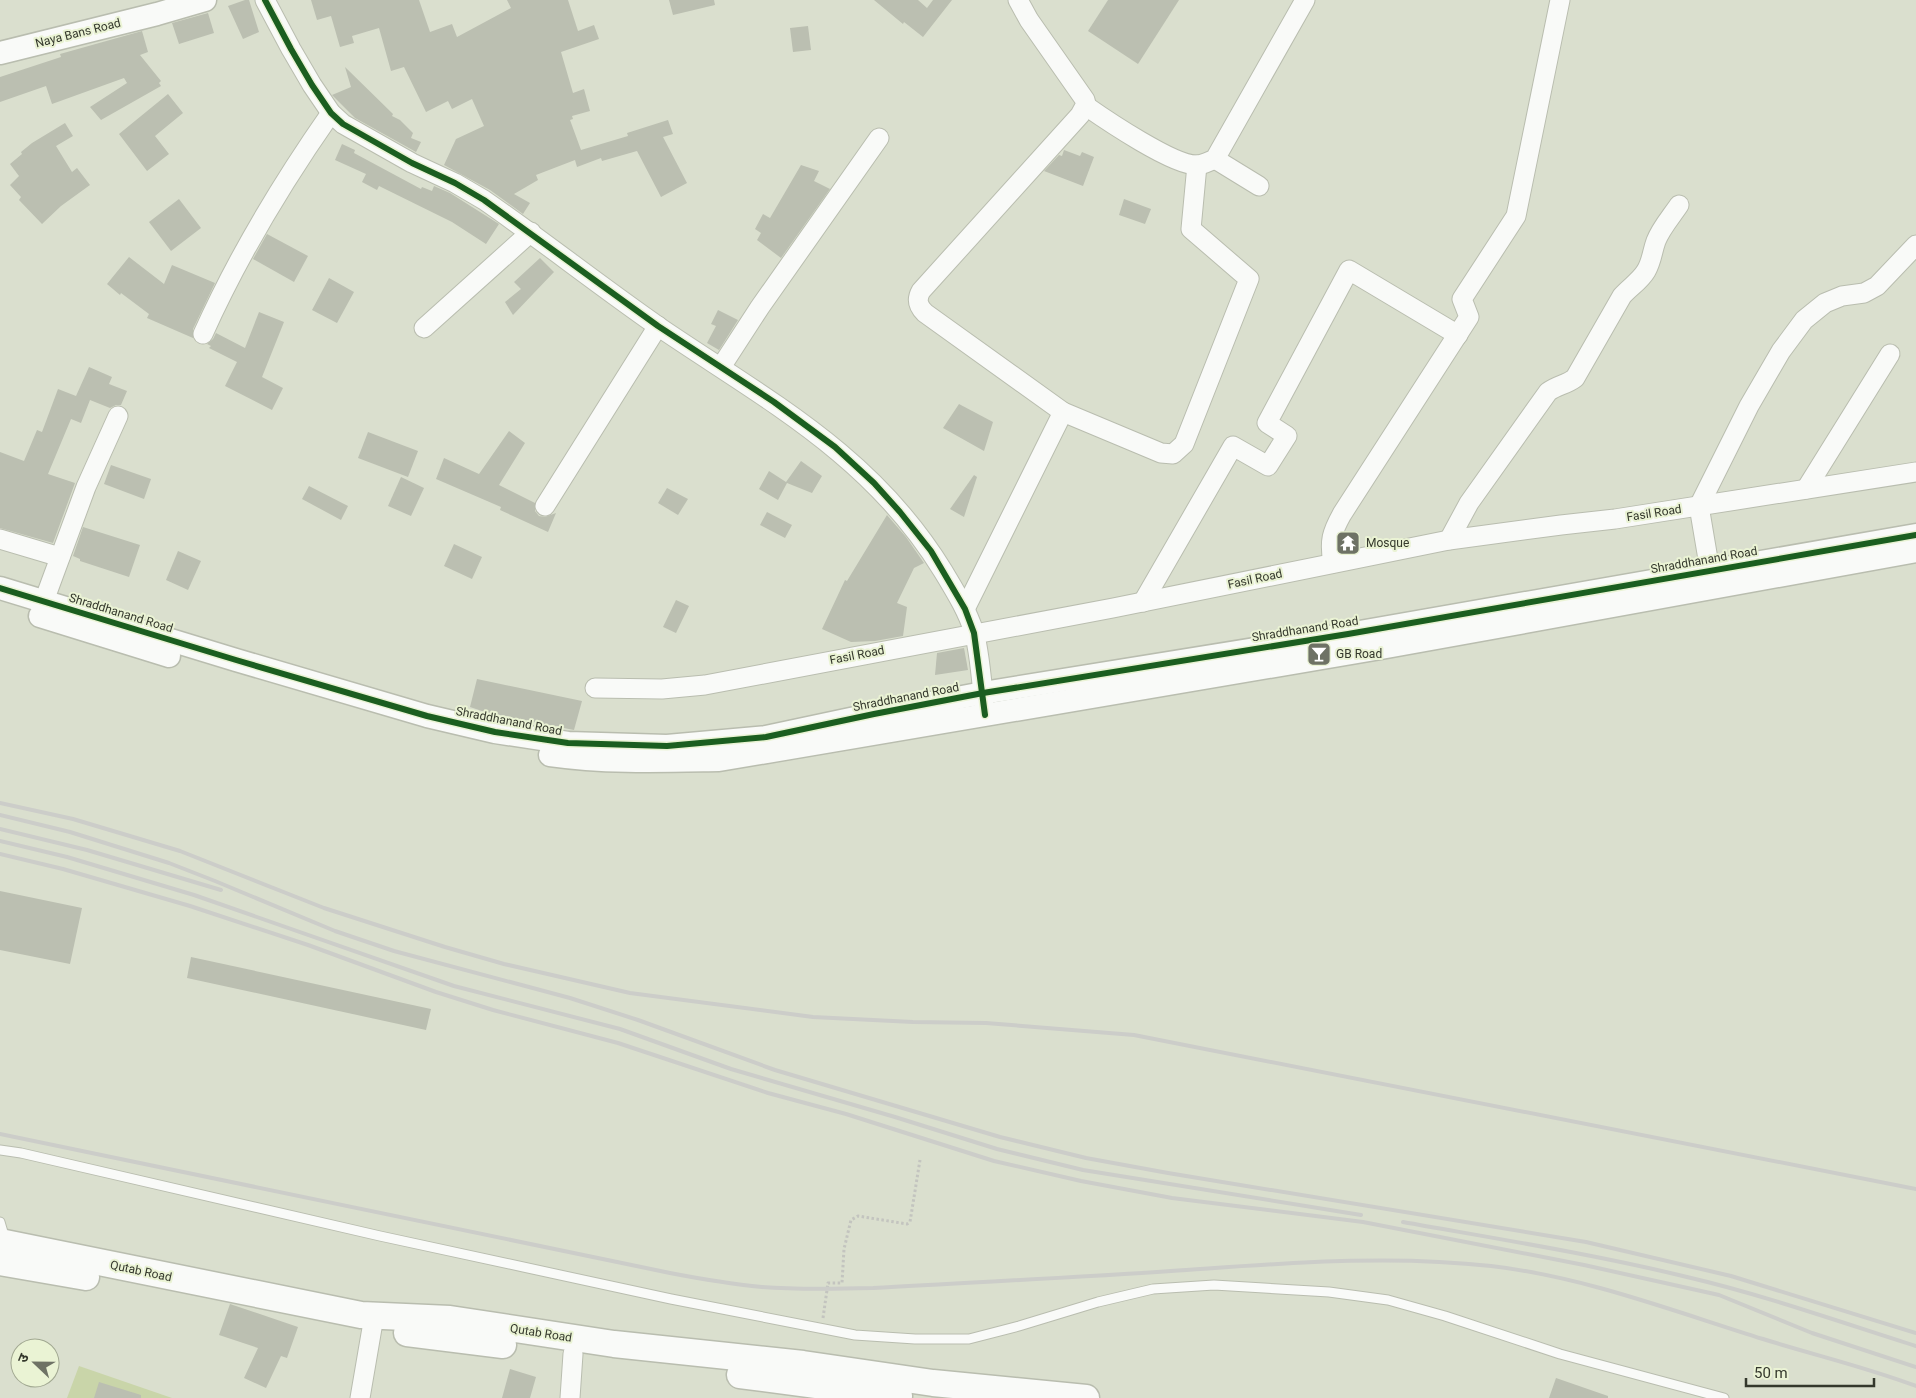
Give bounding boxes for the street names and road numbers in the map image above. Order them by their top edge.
street label: Naya Bans Road [34,16,122,50]
street label: Fasil Road [1625,502,1683,524]
street label: Shraddhanand Road [1650,544,1758,576]
street label: Fasil Road [1226,566,1284,592]
street label: Shraddhanand Road [67,591,175,635]
street label: Shraddhanand Road [1251,614,1359,644]
street label: Fasil Road [828,643,886,667]
street label: Shraddhanand Road [852,680,960,714]
street label: Shraddhanand Road [455,704,563,738]
street label: Qutab Road [109,1258,173,1284]
street label: Qutab Road [509,1321,573,1345]

